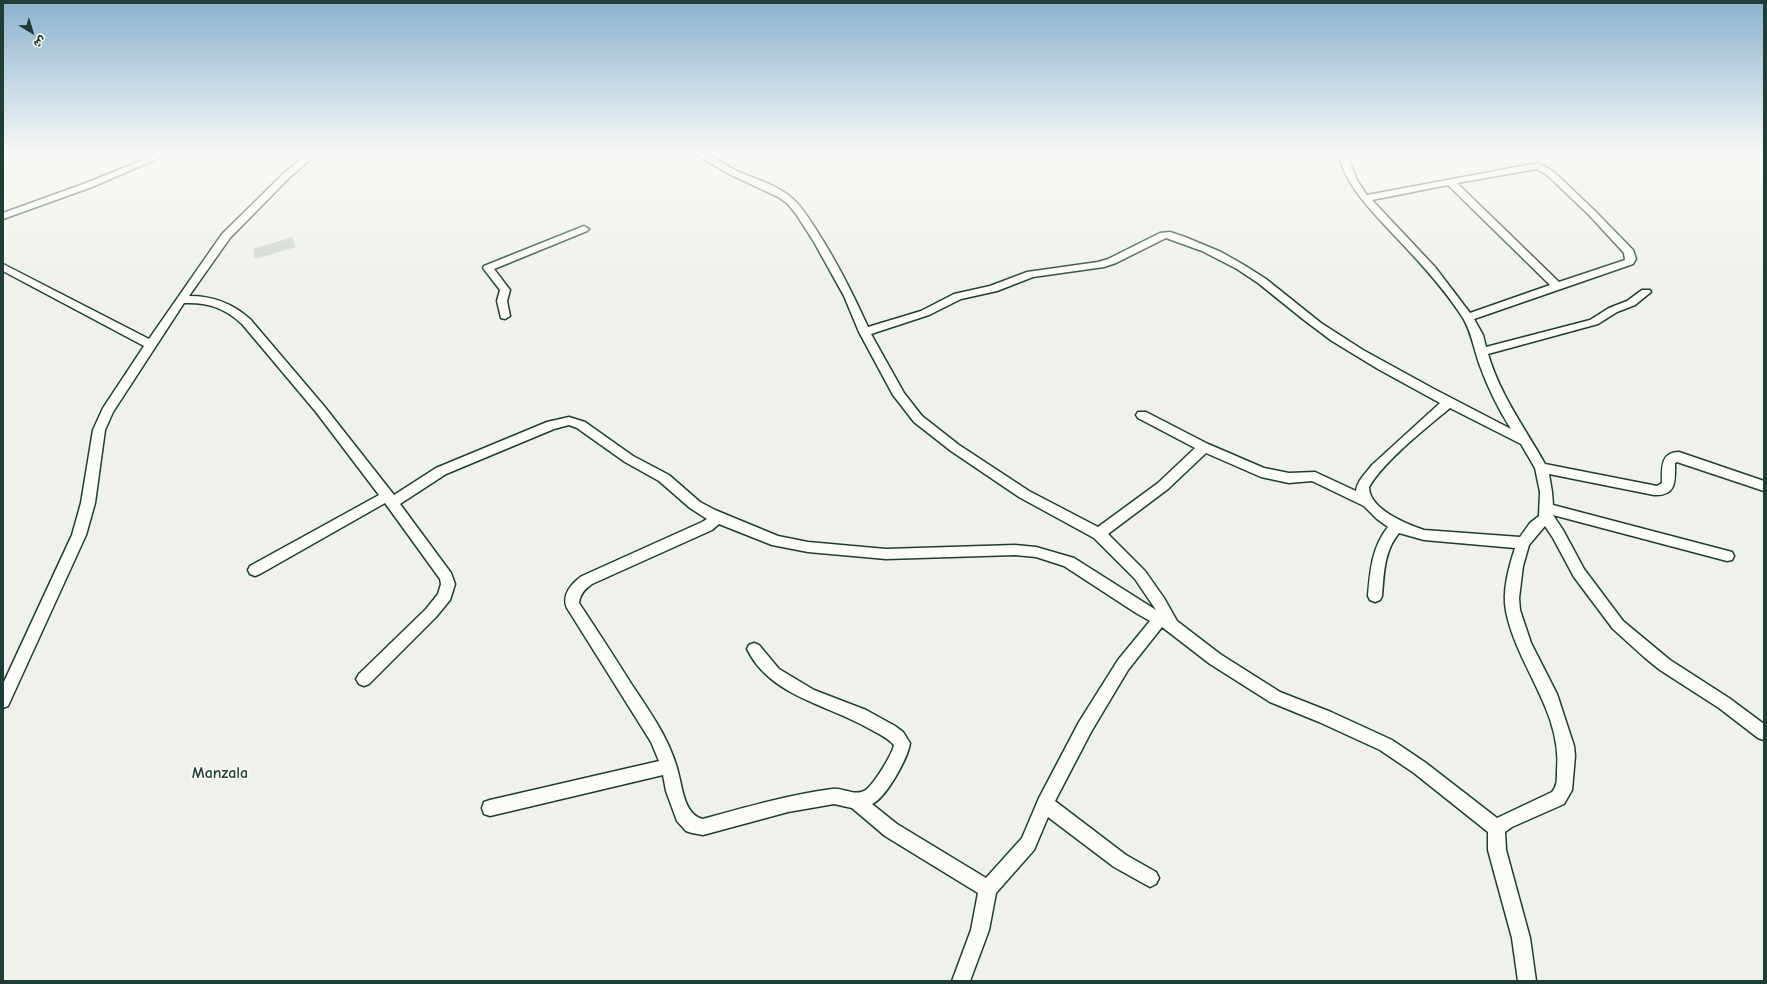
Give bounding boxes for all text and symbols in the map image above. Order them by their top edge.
north arrow [12,12,52,52]
text: ش [31,33,48,51]
district label: Manzala [192,763,248,783]

